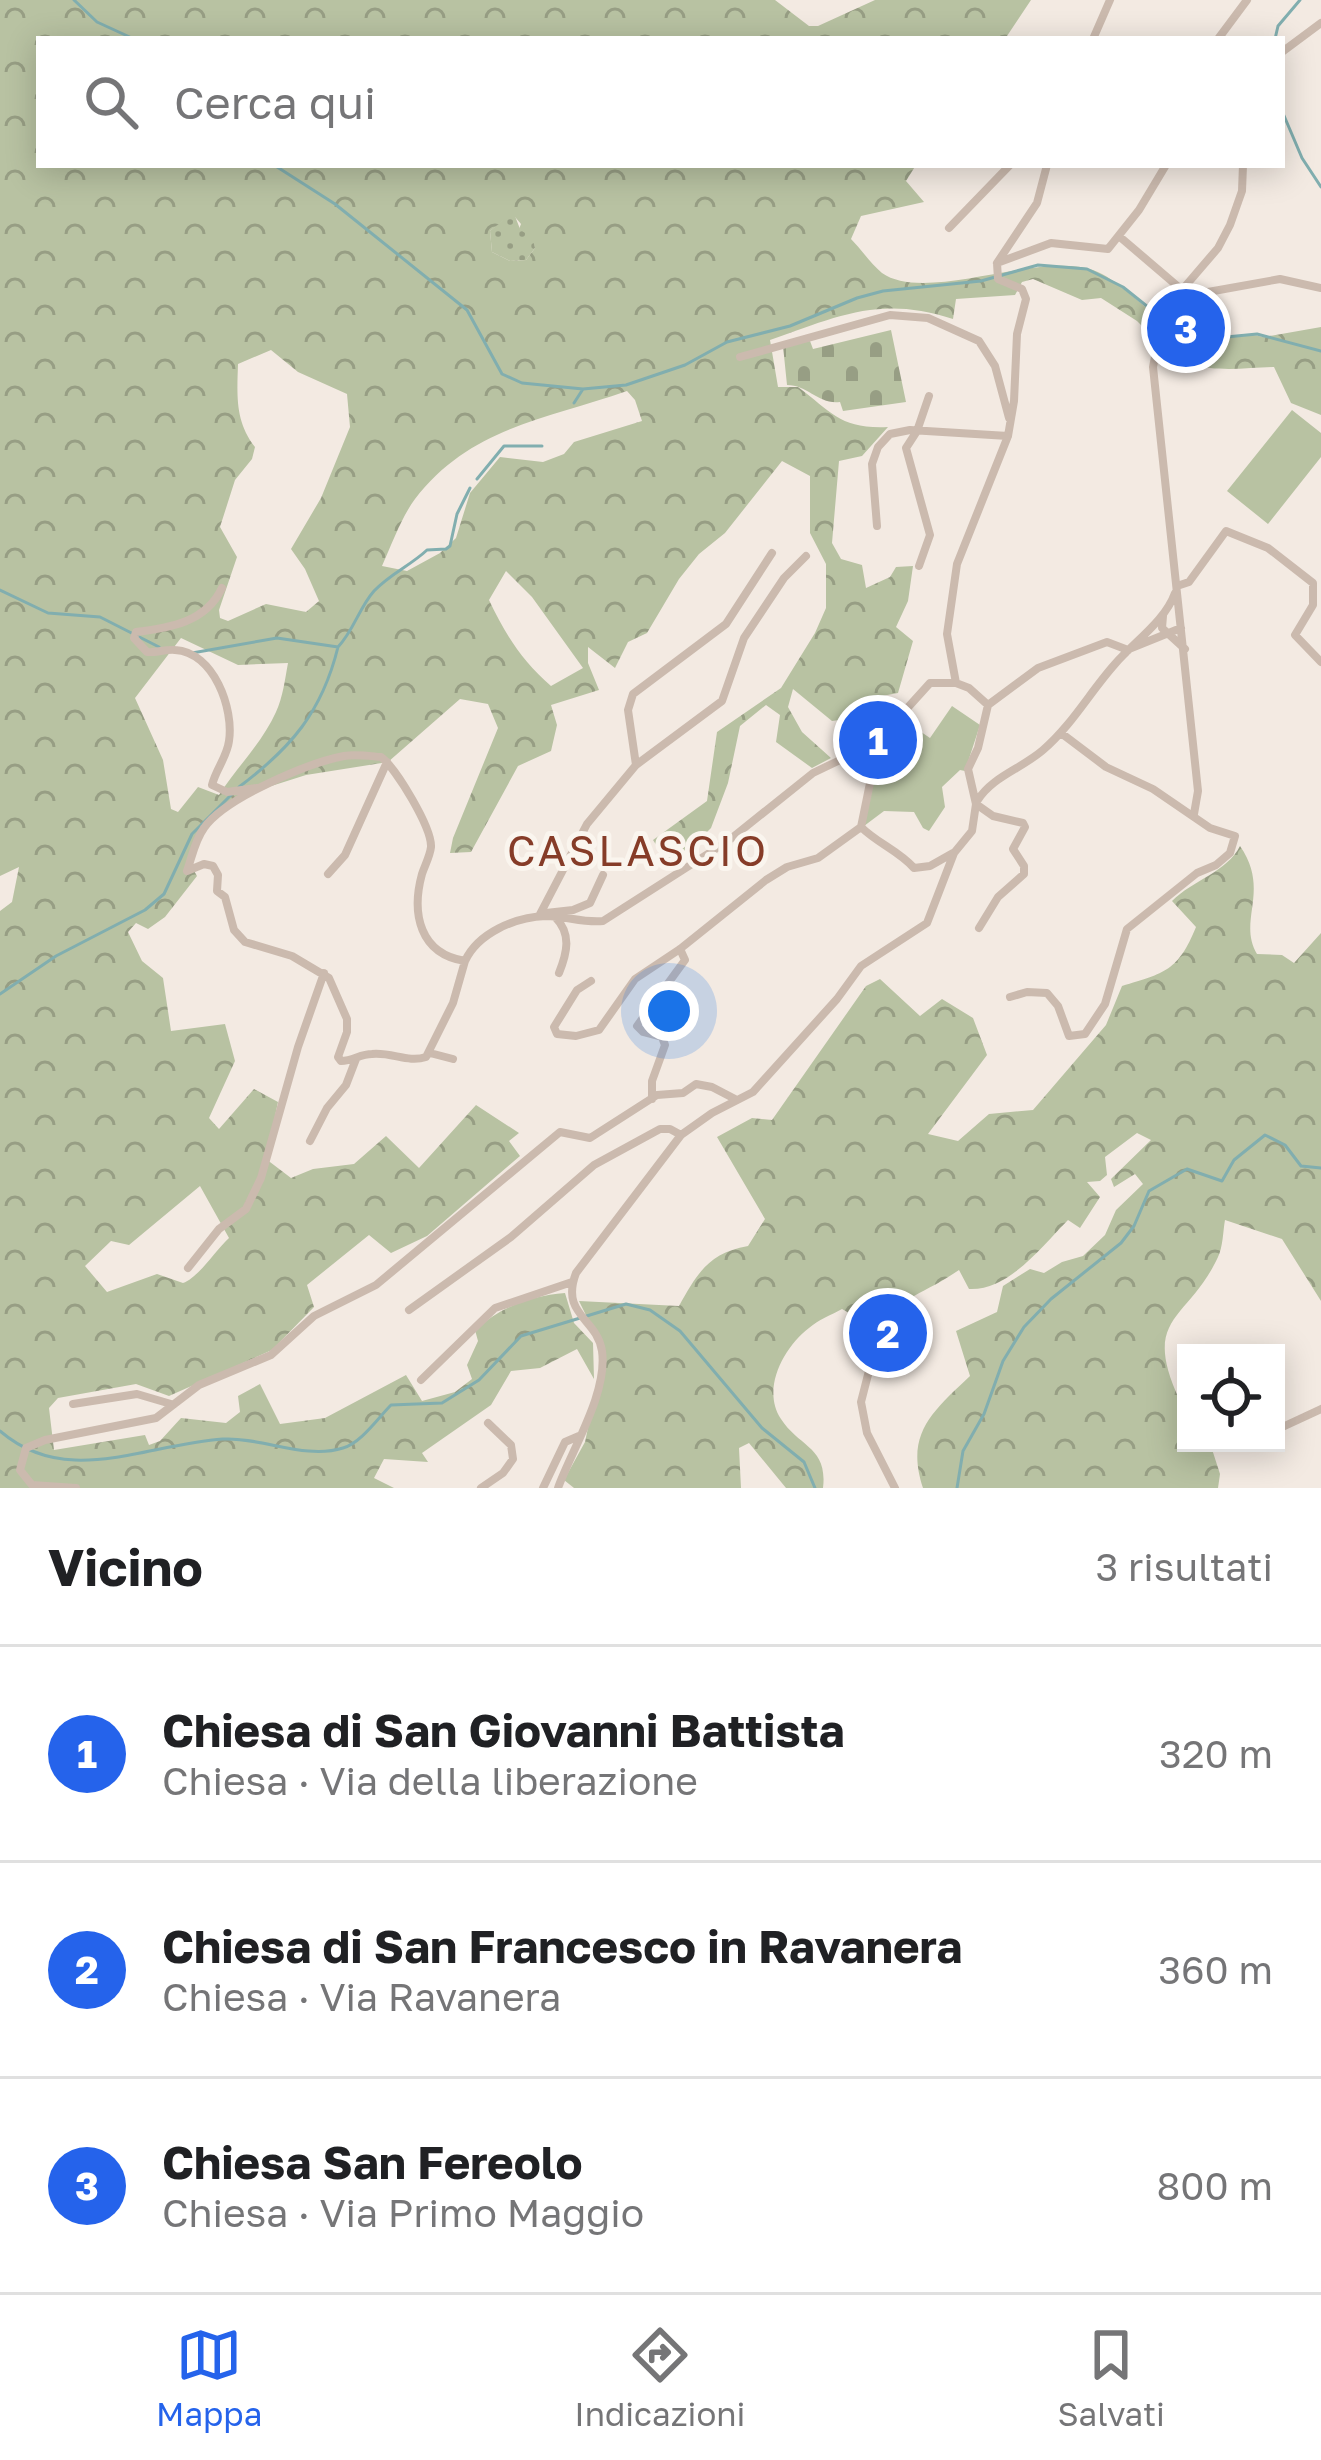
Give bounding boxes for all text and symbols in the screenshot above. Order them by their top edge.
search box [36,36,1285,168]
icon: search [78,69,144,135]
text: Cerca qui [174,75,376,129]
pin: 3 [1147,283,1225,373]
pin: 1 [839,695,917,785]
district label: CASLASCIO [507,825,769,875]
your location [639,981,699,1041]
pin: 2 [849,1288,927,1378]
map controls [1177,1344,1285,1452]
button: locate [1177,1344,1285,1452]
text: Vicino [48,1536,203,1597]
text: 3 risultati [1096,1543,1273,1590]
text: Chiesa di San Giovanni Battista [162,1703,845,1757]
text: 1 [77,1730,97,1777]
text: 320 m [1159,1730,1273,1777]
text: Chiesa · Via della liberazione [162,1757,698,1804]
text: Chiesa di San Francesco in Ravanera [162,1919,962,1973]
text: 2 [75,1946,99,1993]
text: 360 m [1158,1946,1273,1993]
text: Chiesa · Via Ravanera [162,1973,561,2020]
text: Chiesa San Fereolo [162,2135,583,2189]
text: 3 [75,2162,99,2209]
text: 800 m [1157,2162,1273,2209]
text: Chiesa · Via Primo Maggio [162,2189,644,2236]
tab: Mappa [156,2322,262,2433]
tab: Indicazioni [574,2322,745,2433]
tab: Salvati [1057,2322,1165,2433]

